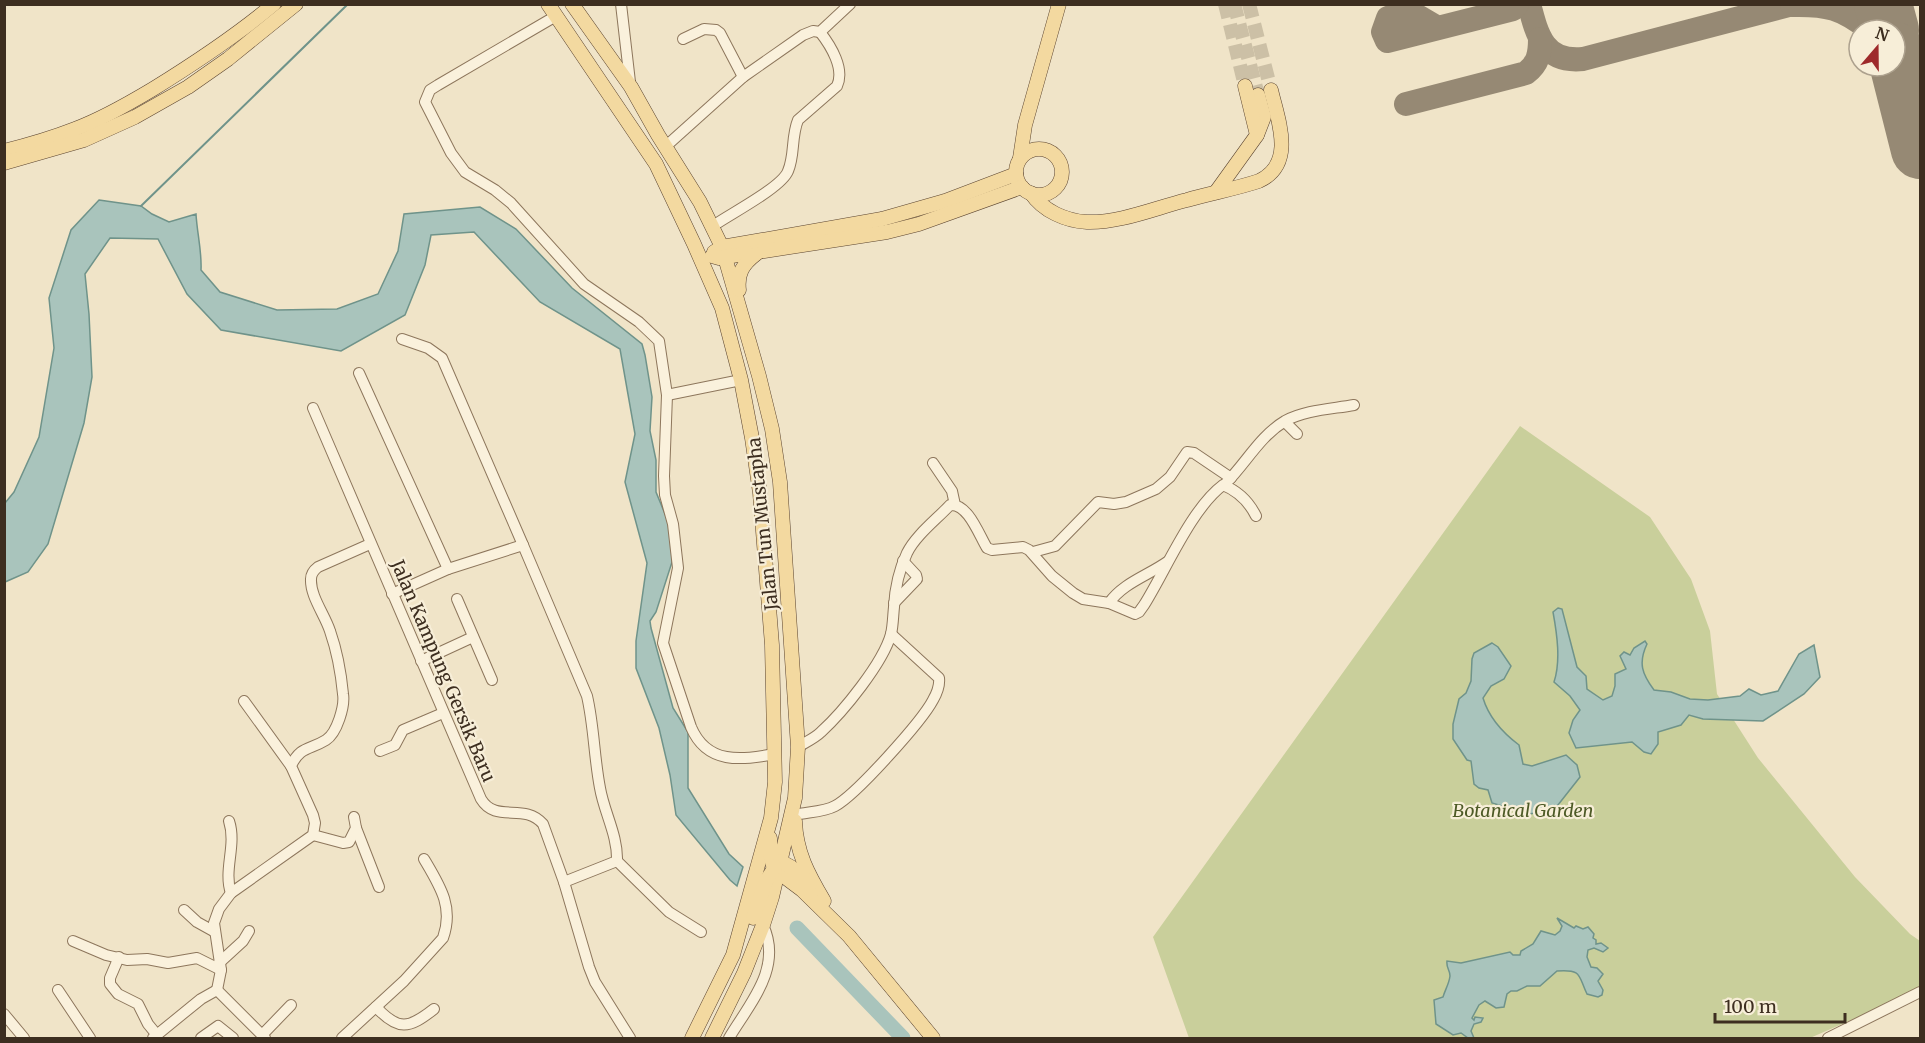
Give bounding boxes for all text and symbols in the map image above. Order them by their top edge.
north arrow [1847,18,1907,78]
text: N [1873,22,1892,46]
street label: Jalan Tun Mustapha [742,436,783,613]
street label: Jalan Kampung Gersik Baru [386,555,501,785]
park label: Botanical Garden [1453,799,1593,822]
scale bar [1715,986,1846,1024]
text: 100 m [1724,995,1777,1018]

